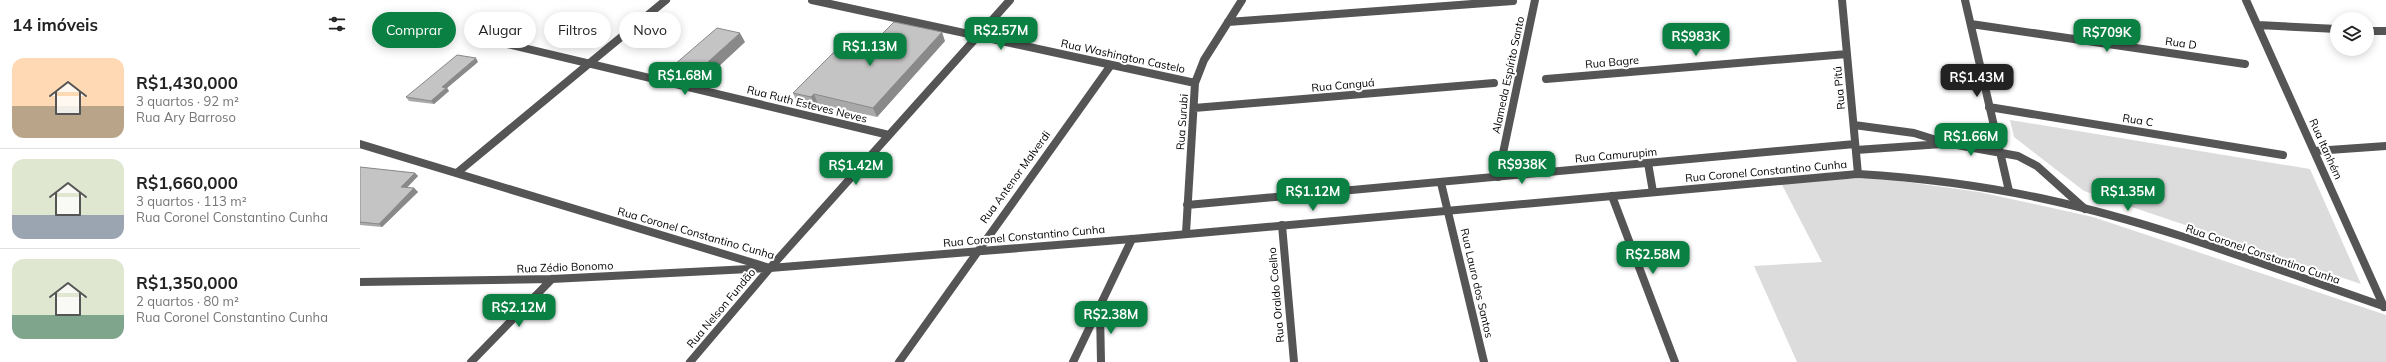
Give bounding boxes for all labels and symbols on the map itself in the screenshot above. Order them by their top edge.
street label: Alameda Espírito Santo [1489,15,1527,135]
pin: R$2.57M [964,17,1038,51]
pin: R$709K [2074,19,2140,53]
pin: R$983K [1663,23,1729,57]
pin: R$1.13M [833,33,907,67]
street label: Rua D [2164,34,2198,52]
street label: Rua Washington Castelo [1060,36,1186,76]
street label: Rua Bagre [1584,53,1640,71]
pin: R$1.68M [648,62,722,96]
pin: R$1.43M [1940,64,2014,98]
street label: Rua Pitú [1830,66,1848,110]
street label: Rua Canguá [1311,75,1375,95]
street label: Rua Ruth Esteves Neves [745,82,869,126]
street label: Rua Surubi [1173,93,1191,151]
street label: Rua C [2122,111,2154,129]
street label: Rua Itanhém [2306,116,2346,182]
pin: R$1.66M [1934,123,2008,157]
street label: Rua Antenor Malverdi [977,128,1053,226]
street label: Rua Camurupim [1574,144,1658,166]
pin: R$938K [1489,151,1555,185]
pin: R$1.42M [819,152,893,186]
street label: Rua Coronel Constantino Cunha [1684,157,1848,185]
pin: R$1.12M [1276,178,1350,212]
pin: R$1.35M [2091,178,2165,212]
street label: Rua Coronel Constantino Cunha [616,204,776,262]
street label: Rua Coronel Constantino Cunha [2184,221,2342,287]
street label: Rua Coronel Constantino Cunha [942,222,1106,250]
street label: Rua Lauro dos Santos [1458,227,1496,339]
pin: R$2.58M [1616,241,1690,275]
street label: Rua Oraldo Coelho [1265,247,1287,343]
street label: Rua Zédio Bonomo [516,258,614,276]
street label: Rua Nelson Fundão [684,265,758,351]
pin: R$2.12M [482,294,556,328]
pin: R$2.38M [1074,301,1148,335]

